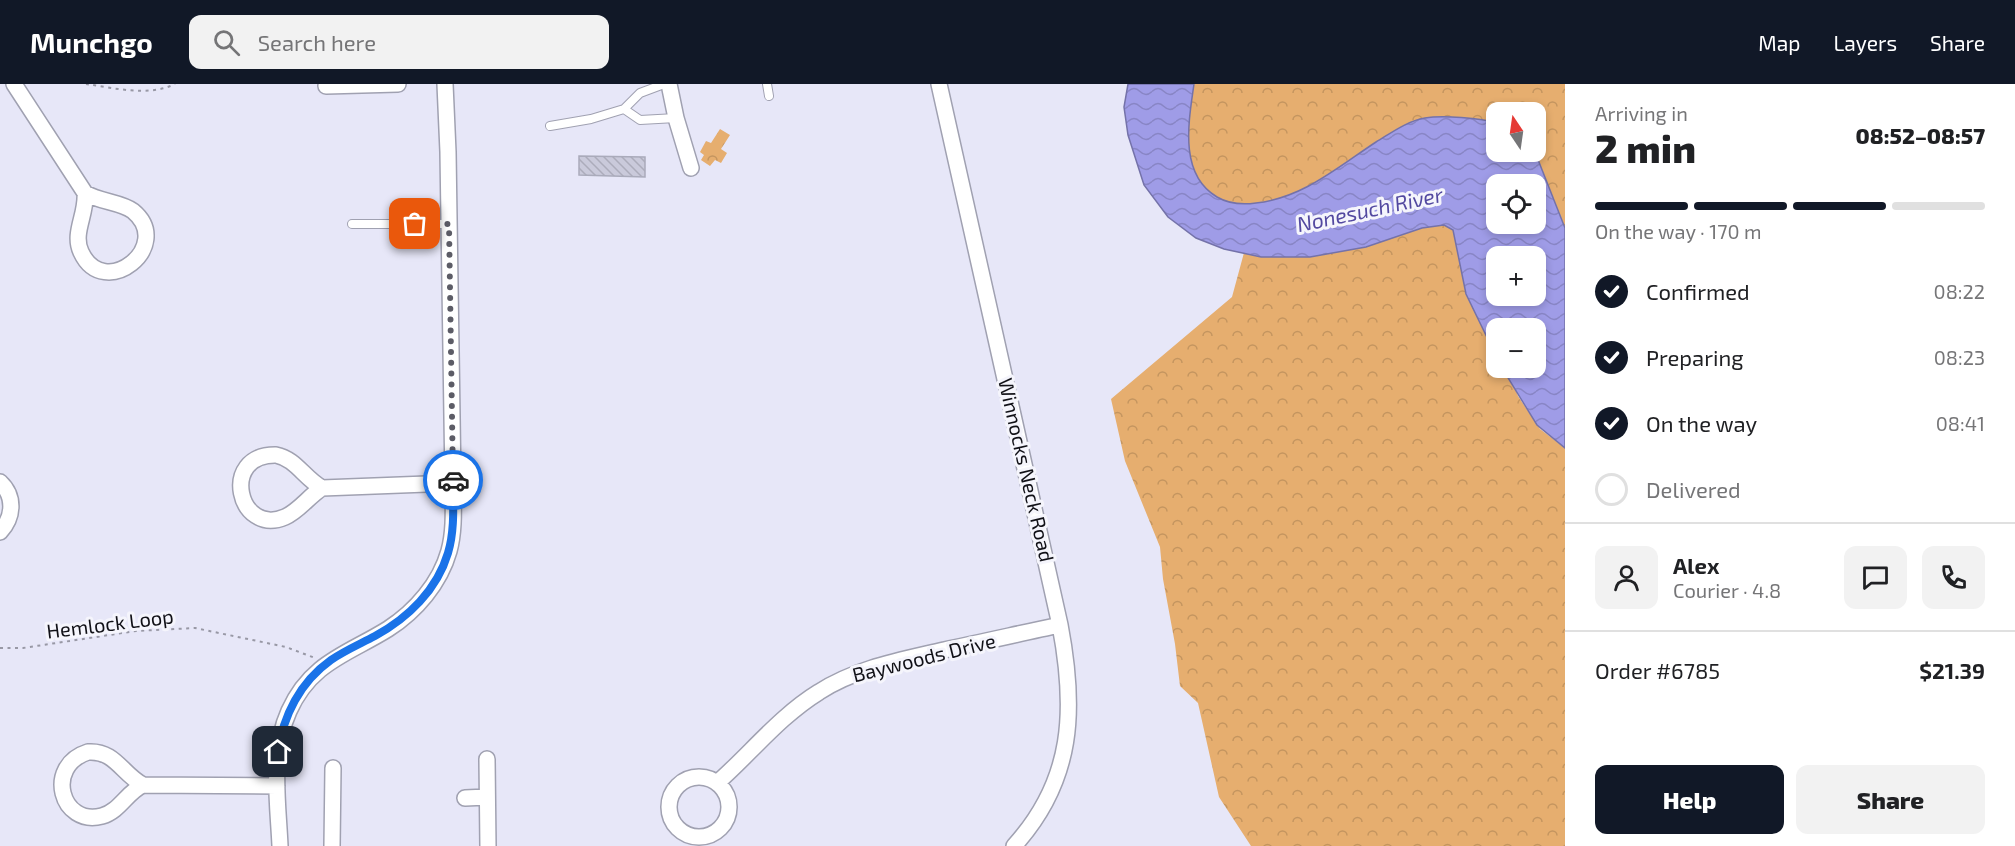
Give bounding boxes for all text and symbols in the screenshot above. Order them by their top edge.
search box [189,15,609,69]
text: Munchgo [30,25,153,59]
icon: search [210,26,243,59]
text: Search here [258,29,376,55]
text: Map [1758,30,1800,55]
text: Layers [1833,30,1897,55]
text: Share [1930,30,1985,55]
text: Arriving in [1595,101,1688,125]
north arrow [1486,102,1546,162]
map controls [1486,102,1546,378]
text: 08:52–08:57 [1856,122,1985,148]
text: 2 min [1595,124,1696,171]
button: locate [1486,174,1546,234]
water label: Nonesuch River [1294,181,1446,236]
pin [389,198,440,249]
icon: bag [398,207,431,240]
text: On the way · 170 m [1595,219,1762,243]
button: + [1486,246,1546,306]
icon: check [1595,275,1628,308]
text: Confirmed [1646,278,1750,304]
text: 08:22 [1934,279,1985,303]
button: − [1486,318,1546,378]
icon: check [1595,341,1628,374]
text: Preparing [1646,344,1744,370]
text: 08:23 [1934,345,1985,369]
street label: Winnocks Neck Road [994,375,1060,564]
icon: check [1595,407,1628,440]
text: On the way [1646,410,1757,436]
text: 08:41 [1936,411,1985,435]
courier [423,450,483,510]
icon: car [437,464,470,497]
text: Delivered [1646,476,1741,502]
button: person [1595,546,1658,609]
button: chat [1844,546,1907,609]
button: phone [1922,546,1985,609]
text: Alex [1673,552,1719,578]
text: Courier · 4.8 [1673,578,1781,602]
street label: Hemlock Loop [45,603,175,643]
street label: Baywoods Drive [850,628,998,686]
text: Order #6785 [1595,657,1720,683]
text: $21.39 [1919,657,1985,683]
pin [252,726,303,777]
icon: home [261,735,294,768]
button: Help [1595,765,1784,834]
button: Share [1796,765,1985,834]

